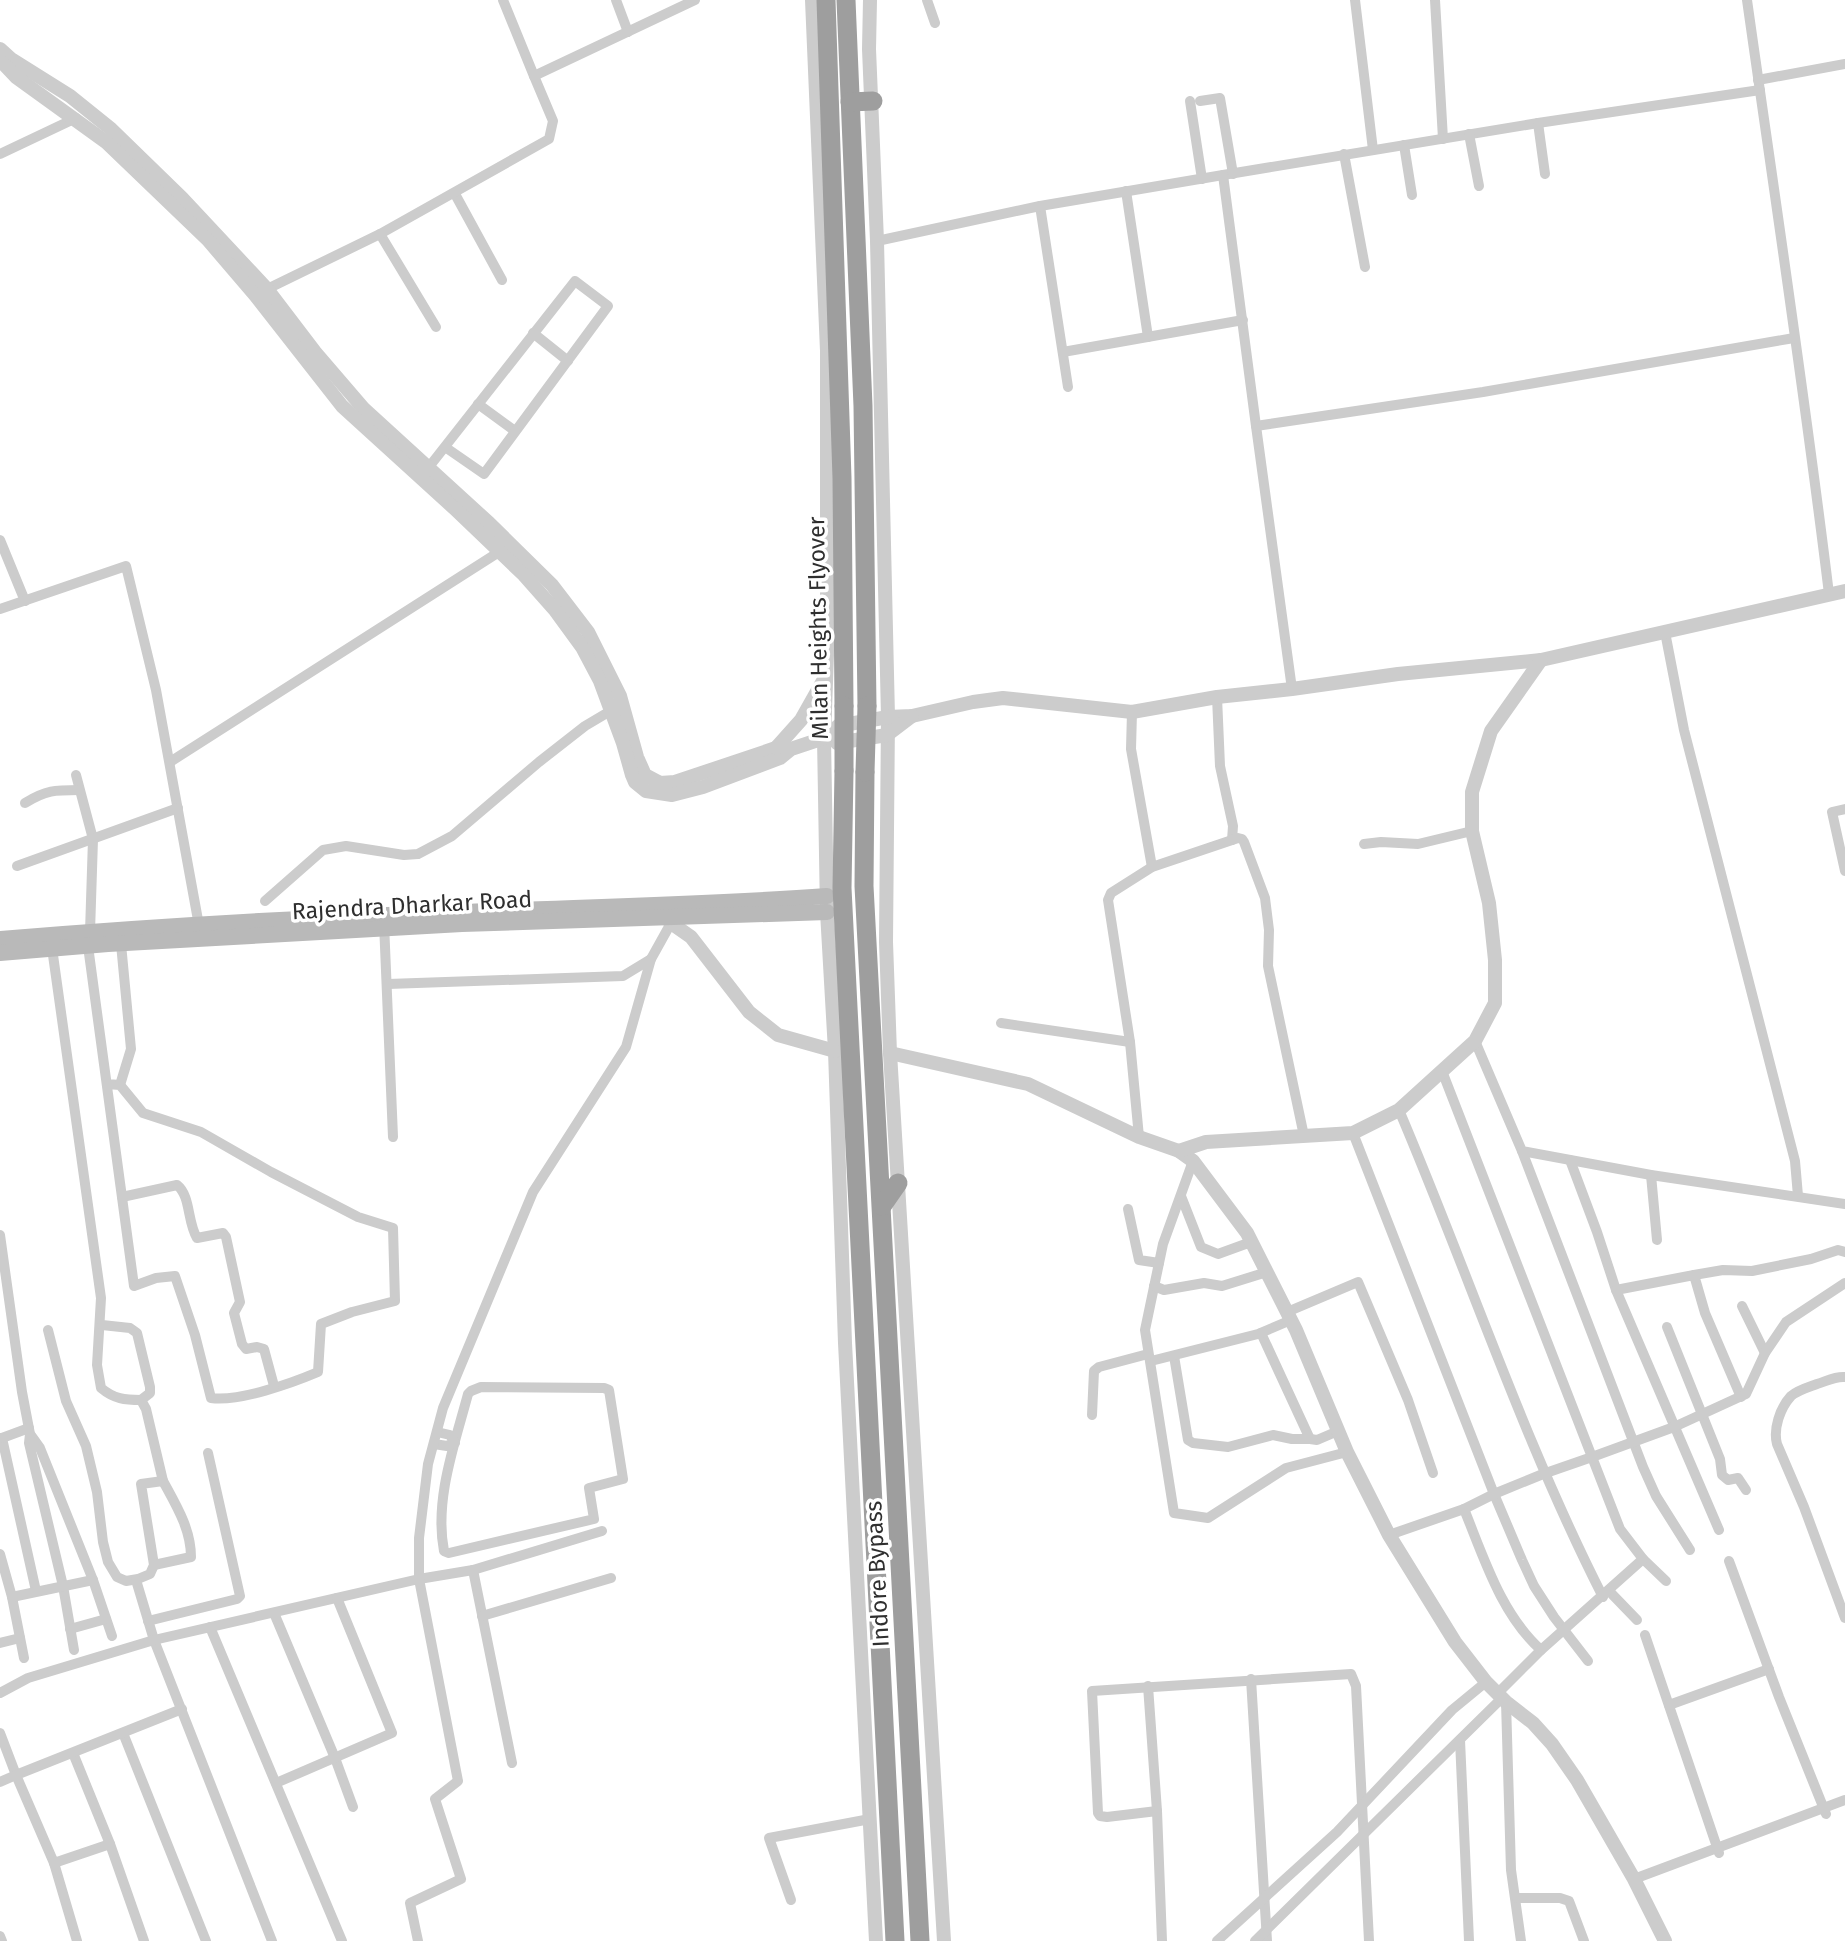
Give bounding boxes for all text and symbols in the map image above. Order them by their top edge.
street label: Milan Heights Flyover [802,516,834,740]
street label: Rajendra Dharkar Road [291,885,533,925]
street label: Indore Bypass [859,1500,895,1648]

